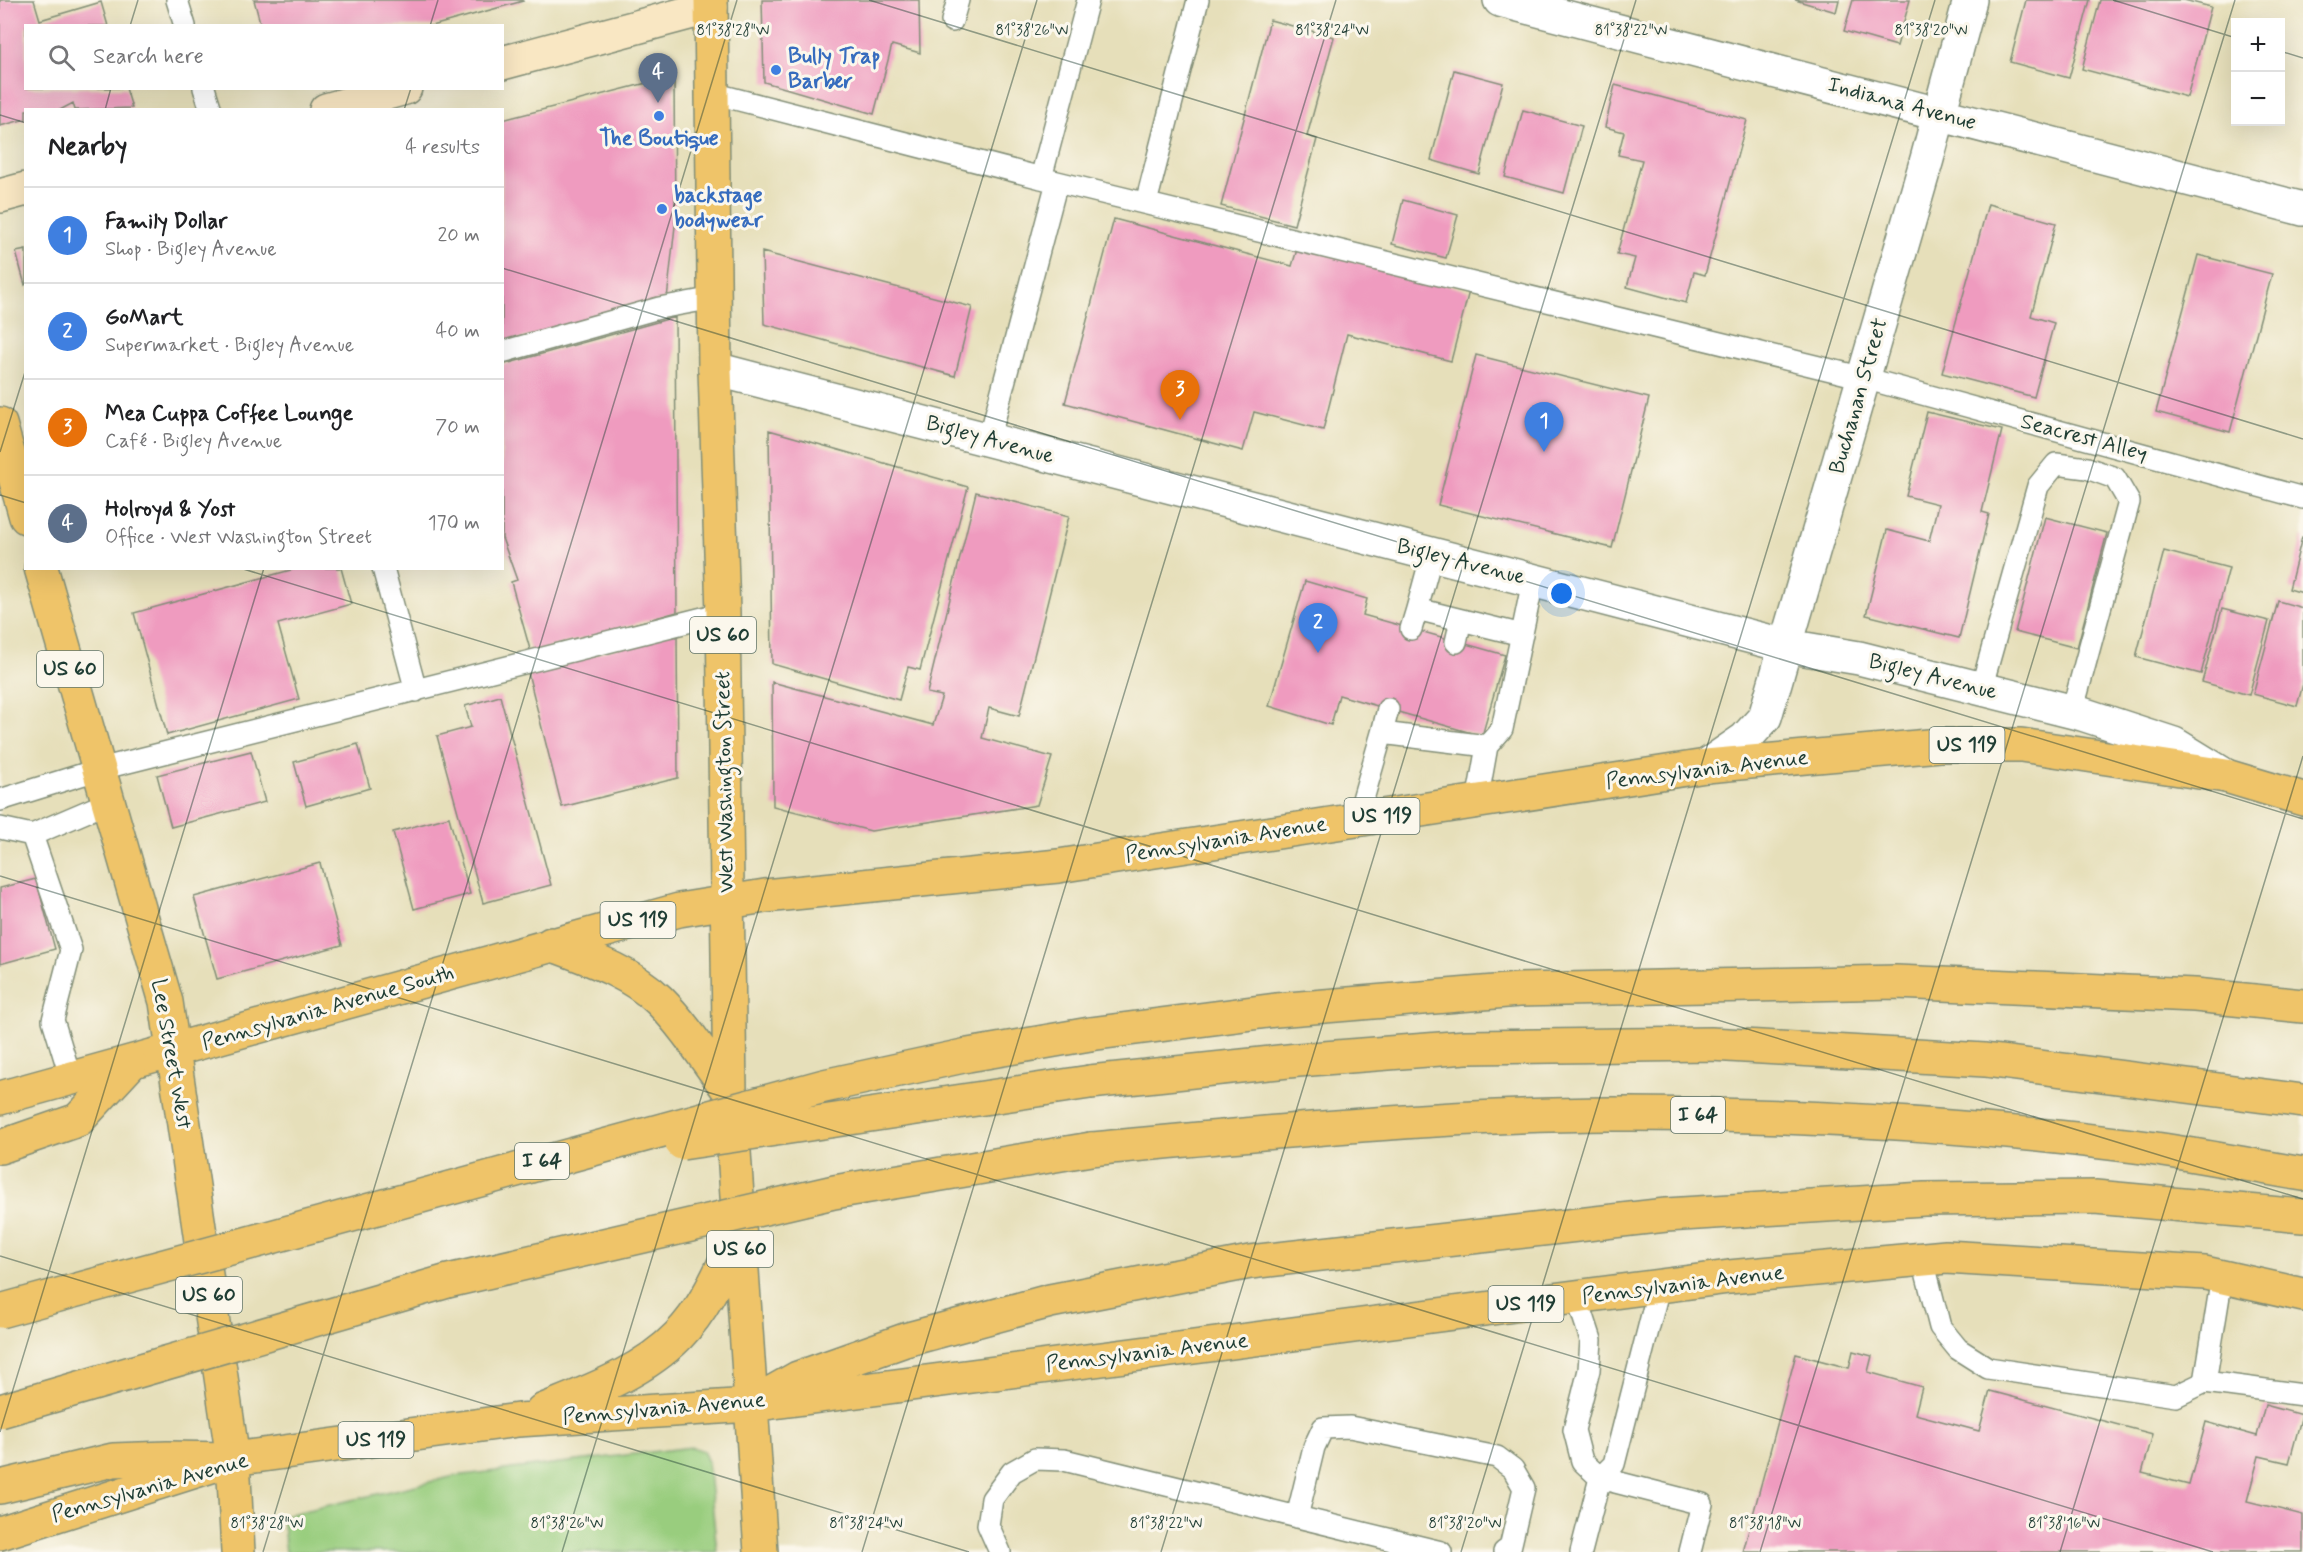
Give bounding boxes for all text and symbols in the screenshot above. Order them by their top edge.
map controls [2231,18,2285,126]
button: + [2231,18,2285,72]
text: 81°38'28"W [697,21,769,41]
text: 81°38'26"W [996,21,1068,41]
text: 81°38'24"W [1295,21,1369,41]
text: 81°38'22"W [1595,21,1667,41]
text: 81°38'20"W [1894,21,1968,41]
search box [24,24,504,90]
icon: search [45,41,78,74]
text: Search here [93,43,204,71]
place label: Bully Trap Barber [788,43,881,96]
pin: 4 [638,54,678,103]
marker: Bully Trap Barber [769,63,783,77]
street label: Indiana Avenue [1825,71,1979,137]
button: − [2231,72,2285,126]
marker: The Boutique [652,109,666,123]
place label: The Boutique [599,125,719,153]
text: Nearby [48,130,127,164]
text: 4 results [405,134,480,161]
place label: backstage bodywear [674,182,764,235]
marker: backstage bodywear [655,202,669,216]
text: Family Dollar [105,208,227,236]
text: 1 [63,222,72,249]
text: 20 m [437,222,480,249]
text: Shop · Bigley Avenue [105,236,277,263]
text: GoMart [105,304,183,332]
street label: Buchanan Street [1823,315,1895,477]
text: 2 [63,318,72,345]
text: 40 m [436,318,480,345]
text: Supermarket · Bigley Avenue [105,332,354,359]
pin: 3 [1160,370,1200,420]
text: Mea Cuppa Coffee Lounge [105,400,353,428]
pin: 1 [1524,402,1564,452]
street label: Seacrest Alley [2017,408,2151,468]
street label: Bigley Avenue [922,409,1057,473]
text: 3 [63,414,72,441]
text: 70 m [435,414,480,441]
text: Café · Bigley Avenue [105,428,282,455]
text: Holroyd & Yost [105,496,235,524]
text: 4 [62,510,73,537]
text: 170 m [428,510,480,537]
text: Office · West Washington Street [105,524,372,551]
street label: Bigley Avenue [1393,533,1528,594]
your location [1547,579,1576,608]
pin: 2 [1298,604,1338,653]
road number: US 60 [690,617,756,653]
street label: Bigley Avenue [1865,648,2000,709]
road number: US 60 [37,651,103,687]
street label: West Washington Street [709,671,744,893]
road number: US 119 [1930,727,2004,763]
street label: Pennsylvania Avenue [1604,744,1810,796]
road number: US 119 [1344,798,1420,834]
street label: Pennsylvania Avenue [1123,810,1329,870]
road number: US 119 [600,902,676,938]
street label: Pennsylvania Avenue South [199,959,457,1057]
street label: Lee Street West [144,977,198,1131]
road number: I 64 [1671,1097,1725,1133]
road number: I 64 [515,1143,569,1179]
road number: US 60 [707,1231,773,1267]
street label: Pennsylvania Avenue [1580,1259,1786,1311]
road number: US 60 [176,1277,242,1313]
road number: US 119 [1488,1286,1564,1322]
street label: Pennsylvania Avenue [1044,1327,1250,1379]
street label: Pennsylvania Avenue [561,1386,767,1432]
road number: US 119 [338,1422,413,1458]
street label: Pennsylvania Avenue [48,1446,252,1529]
text: 81°38'28"W [231,1514,303,1534]
text: 81°38'26"W [531,1514,603,1534]
text: 81°38'24"W [829,1514,903,1534]
text: 81°38'22"W [1130,1514,1202,1534]
text: 81°38'20"W [1428,1514,1502,1534]
text: 81°38'18"W [1729,1514,1801,1534]
text: 81°38'16"W [2028,1514,2100,1534]

